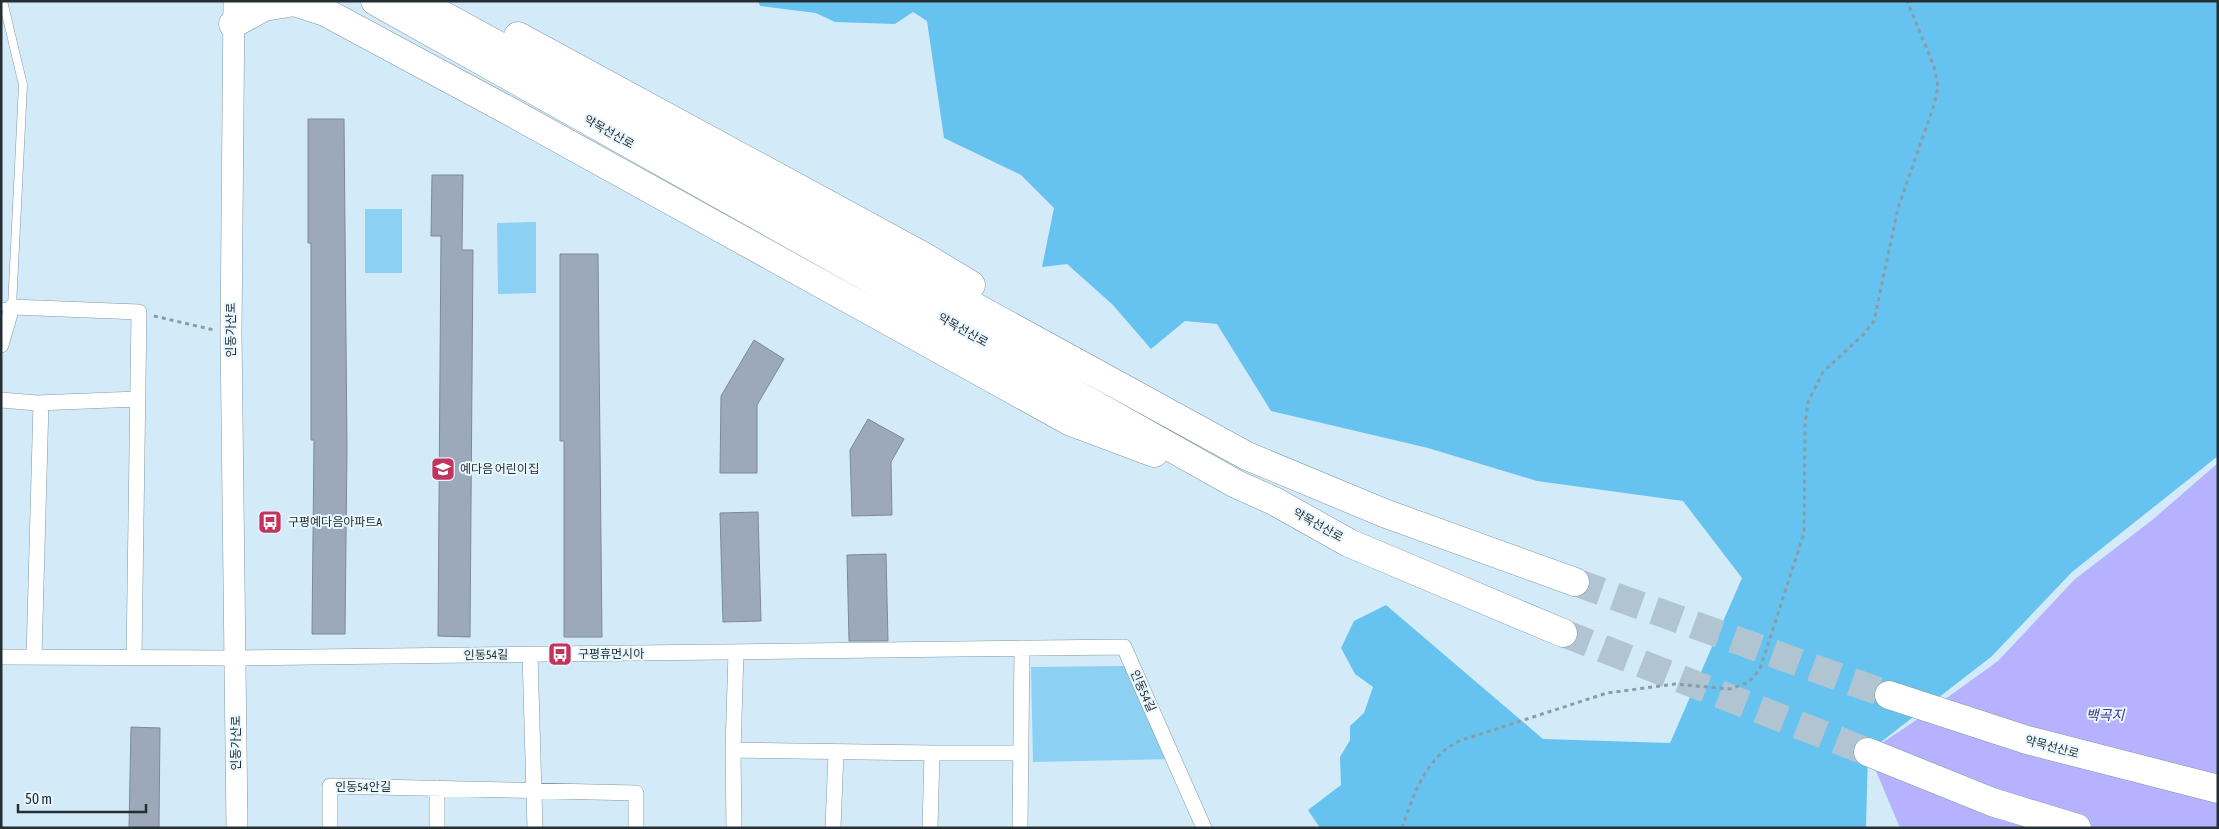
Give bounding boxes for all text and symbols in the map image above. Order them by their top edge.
street label: 약목선산로 [581,112,637,152]
street label: 인동가산로 [224,302,238,358]
street label: 약목선산로 [935,310,991,350]
school or university icon: 예다음 어린이집 [430,456,456,482]
place label: 예다음 어린이집 [460,462,539,476]
street label: 약목선산로 [1290,505,1346,545]
bus stop icon: 구평예다음아파트A [257,509,283,535]
place label: 구평예다음아파트A [288,515,382,529]
bus stop icon: 구평휴먼시아 [547,641,573,667]
place label: 구평휴먼시아 [578,647,644,661]
street label: 인동54길 [464,648,508,662]
street label: 인동54길 [1128,668,1158,714]
water label: 백곡지 [2086,707,2125,723]
street label: 인동가산로 [229,715,243,771]
street label: 약목선산로 [2024,733,2080,761]
street label: 인동54안길 [335,780,391,794]
scale bar [18,782,145,814]
text: 50 m [25,790,52,807]

